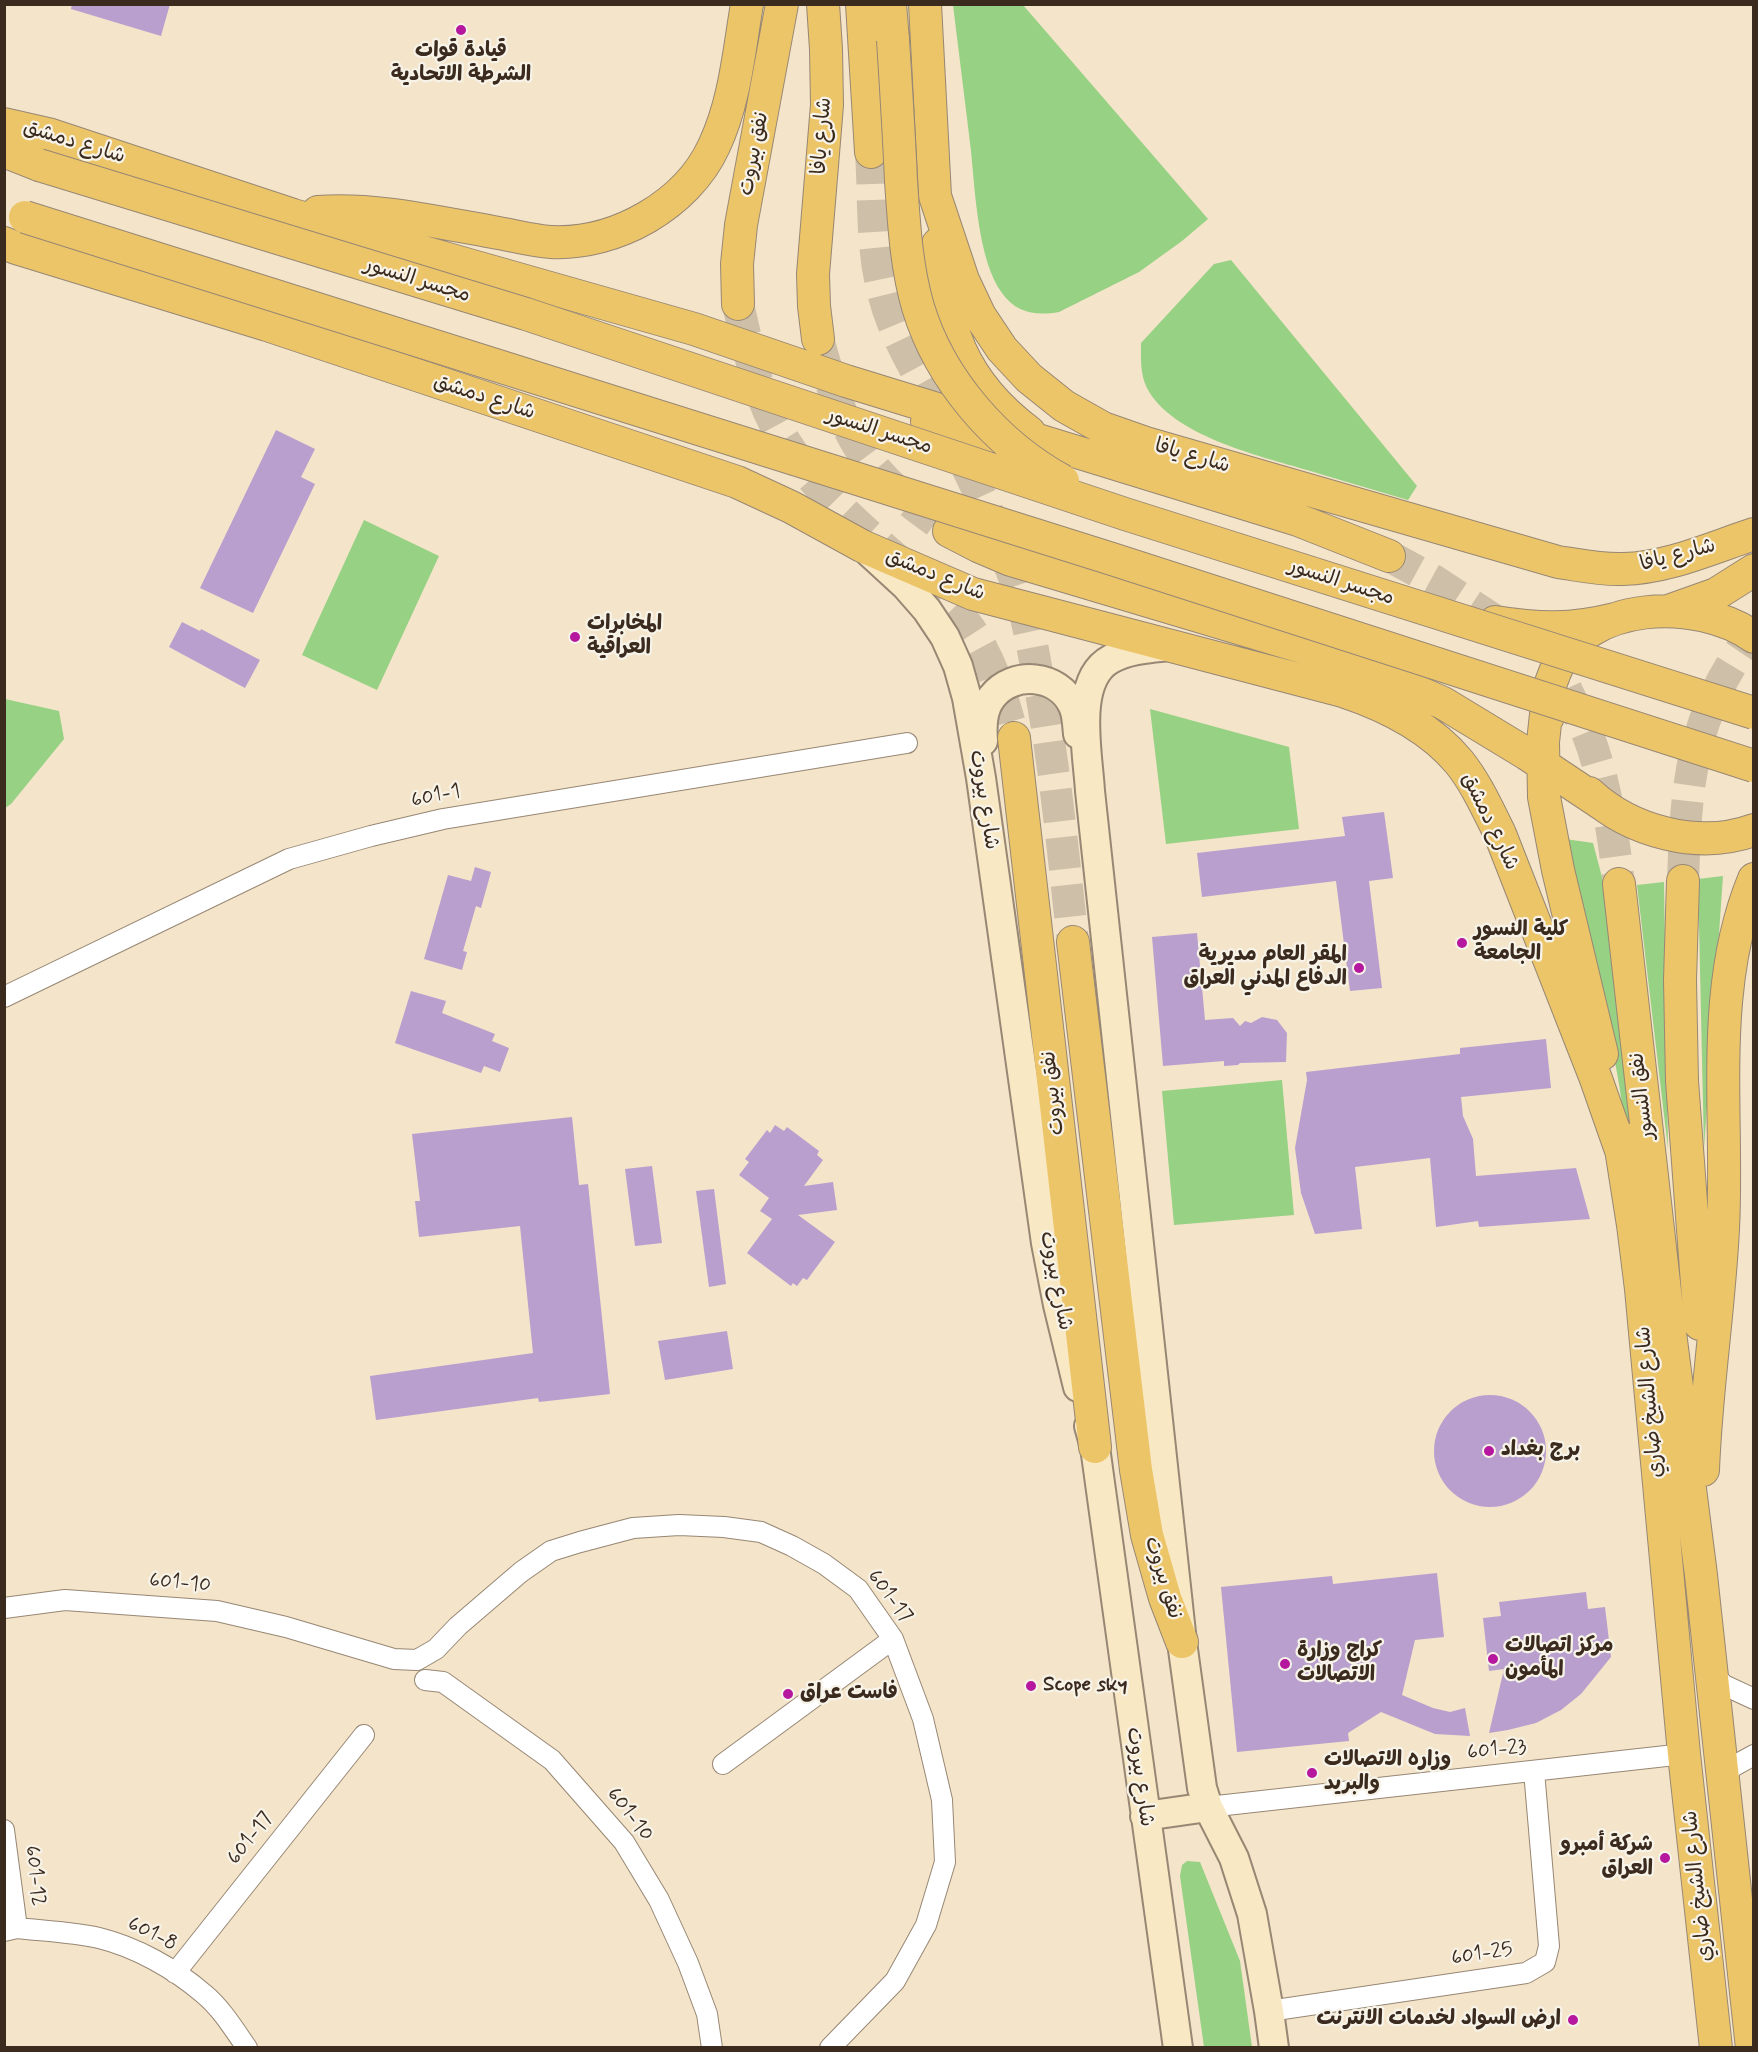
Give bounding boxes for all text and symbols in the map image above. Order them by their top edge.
marker: قيادة قوات الشرطة الاتحادية [454,23,468,37]
place label: قيادة قوات الشرطة الاتحادية [391,39,531,89]
street label: شارع يافا [808,97,838,175]
street label: نفق بيروت [735,110,775,198]
street label: شارع دمشق [20,116,128,170]
street label: مجسر النسور [361,253,473,309]
street label: شارع دمشق [430,370,538,426]
street label: مجسر النسور [823,403,935,461]
street label: شارع يافا [1151,434,1233,480]
street label: شارع يافا [1637,534,1719,578]
street label: شارع دمشق [881,545,989,607]
street label: مجسر النسور [1285,554,1397,612]
place label: المخابرات العراقية [587,612,662,662]
marker: المخابرات العراقية [568,630,582,644]
street label: شارع بيروت [963,748,1003,852]
street label: شارع دمشق [1455,769,1523,875]
street label: 601-1 [409,780,463,814]
place label: كلية النسور الجامعة [1474,918,1568,968]
marker: كلية النسور الجامعة [1455,936,1469,950]
place label: المقر العام مديرية الدفاع المدني العراق [1183,943,1347,993]
marker: المقر العام مديرية الدفاع المدني العراق [1352,961,1366,975]
street label: نفق بيروت [1037,1050,1071,1136]
street label: نفق النسور [1625,1051,1661,1141]
street label: شارع بيروت [1033,1229,1077,1333]
street label: شارع الشيخ ضاري [1632,1325,1670,1479]
place label: برج بغداد [1501,1438,1580,1464]
marker: برج بغداد [1482,1444,1496,1458]
street label: نفق بيروت [1138,1534,1186,1622]
street label: 601-17 [861,1565,917,1629]
street label: 601-10 [148,1569,212,1599]
place label: مركز اتصالات المأمون [1505,1634,1613,1684]
place label: كراج وزارة الاتصالات [1297,1639,1382,1689]
marker: مركز اتصالات المأمون [1486,1652,1500,1666]
marker: كراج وزارة الاتصالات [1278,1657,1292,1671]
place label: Scope sky [1043,1673,1127,1699]
marker: Scope sky [1024,1679,1038,1693]
place label: فاست عراق [800,1681,898,1707]
marker: فاست عراق [781,1687,795,1701]
street label: شارع بيروت [1120,1726,1158,1828]
street label: 601-23 [1466,1735,1528,1767]
place label: وزاره الاتصالات والبريد [1324,1748,1451,1798]
marker: وزاره الاتصالات والبريد [1305,1766,1319,1780]
street label: 601-10 [600,1783,658,1847]
street label: 601-17 [223,1807,279,1871]
street label: شارع الشيخ ضاري [1679,1809,1719,1963]
place label: شركة أمبرو العراق [1560,1833,1653,1883]
street label: 601-12 [18,1844,50,1908]
marker: شركة أمبرو العراق [1658,1851,1672,1865]
street label: 601-8 [123,1912,181,1958]
street label: 601-25 [1449,1938,1515,1972]
place label: ارض السواد لخدمات الانترنت [1316,2007,1561,2033]
marker: ارض السواد لخدمات الانترنت [1566,2013,1580,2027]

